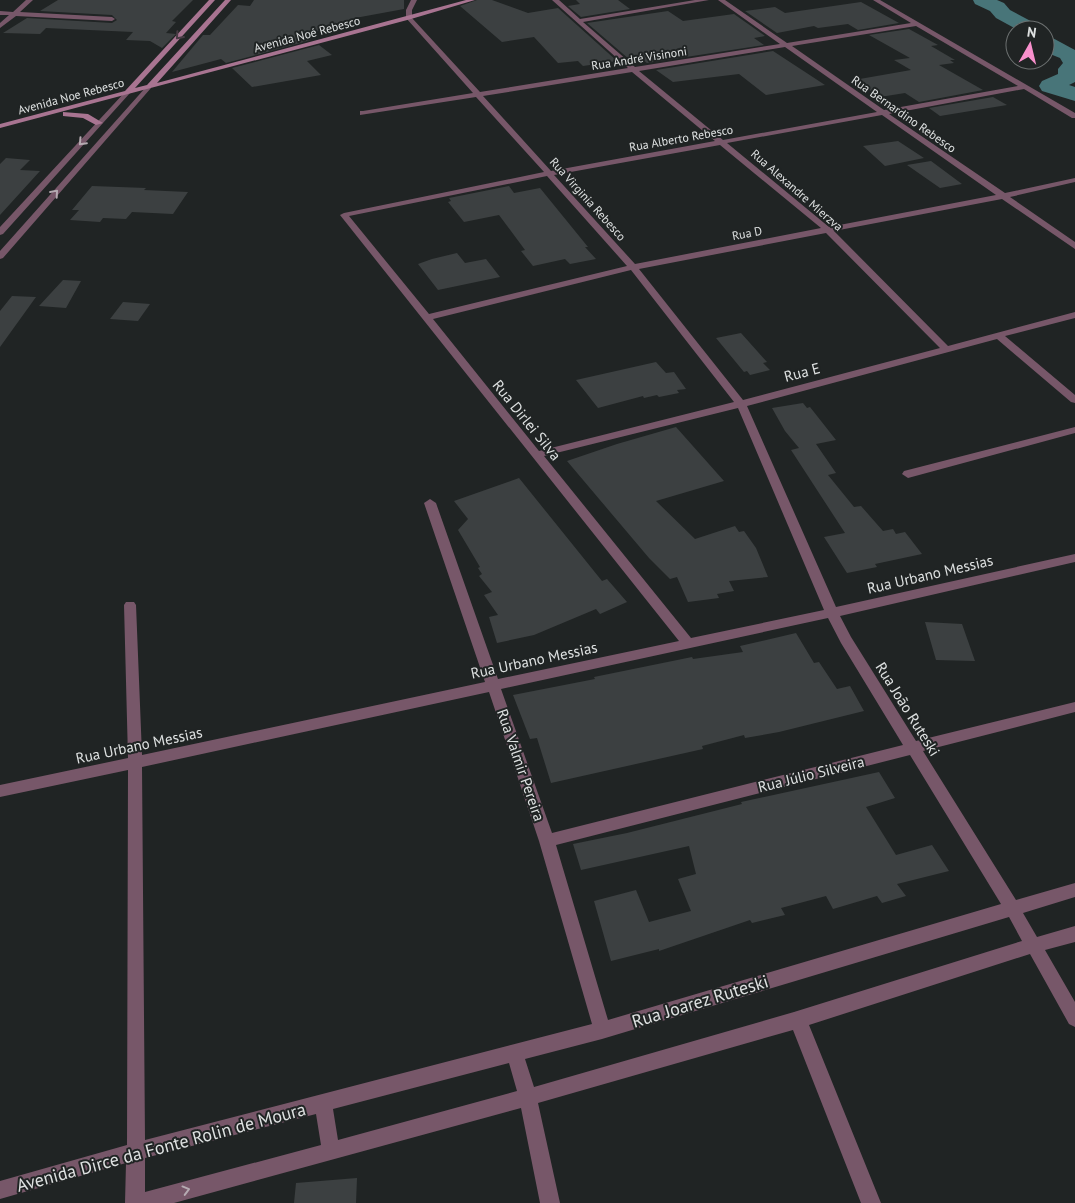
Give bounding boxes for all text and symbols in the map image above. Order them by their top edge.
street label: Avenida Noé Rebesco [252,13,362,55]
north arrow [1005,20,1055,70]
text: N [1026,23,1038,42]
one-way arrow [176,30,185,39]
street label: Rua André Visinoni [590,43,688,73]
street label: Rua Bernardino Rebesco [849,72,959,156]
street label: Avenida Noe Rebesco [16,75,126,117]
street label: Rua Alberto Rebesco [628,121,734,155]
one-way arrow [79,137,88,146]
street label: Rua Alexandre Mierzva [748,146,846,234]
street label: Rua Virginia Rebesco [547,154,629,244]
one-way arrow [49,189,58,198]
street label: Rua D [731,223,764,243]
street label: Rua E [782,358,822,386]
street label: Rua Dirlei Silva [489,376,565,464]
street label: Rua Urbano Messias [865,550,995,598]
street label: Rua Urbano Messias [469,637,599,683]
street label: Rua João Ruteski [872,659,944,759]
street label: Rua Valmir Pereira [493,706,549,824]
street label: Rua Urbano Messias [74,722,204,768]
street label: Rua Júlio Silveira [756,752,866,796]
street label: Rua Joarez Ruteski [629,969,771,1033]
street label: Avenida Dirce da Fonte Rolin de Moura [14,1097,308,1197]
one-way arrow [182,1186,190,1196]

